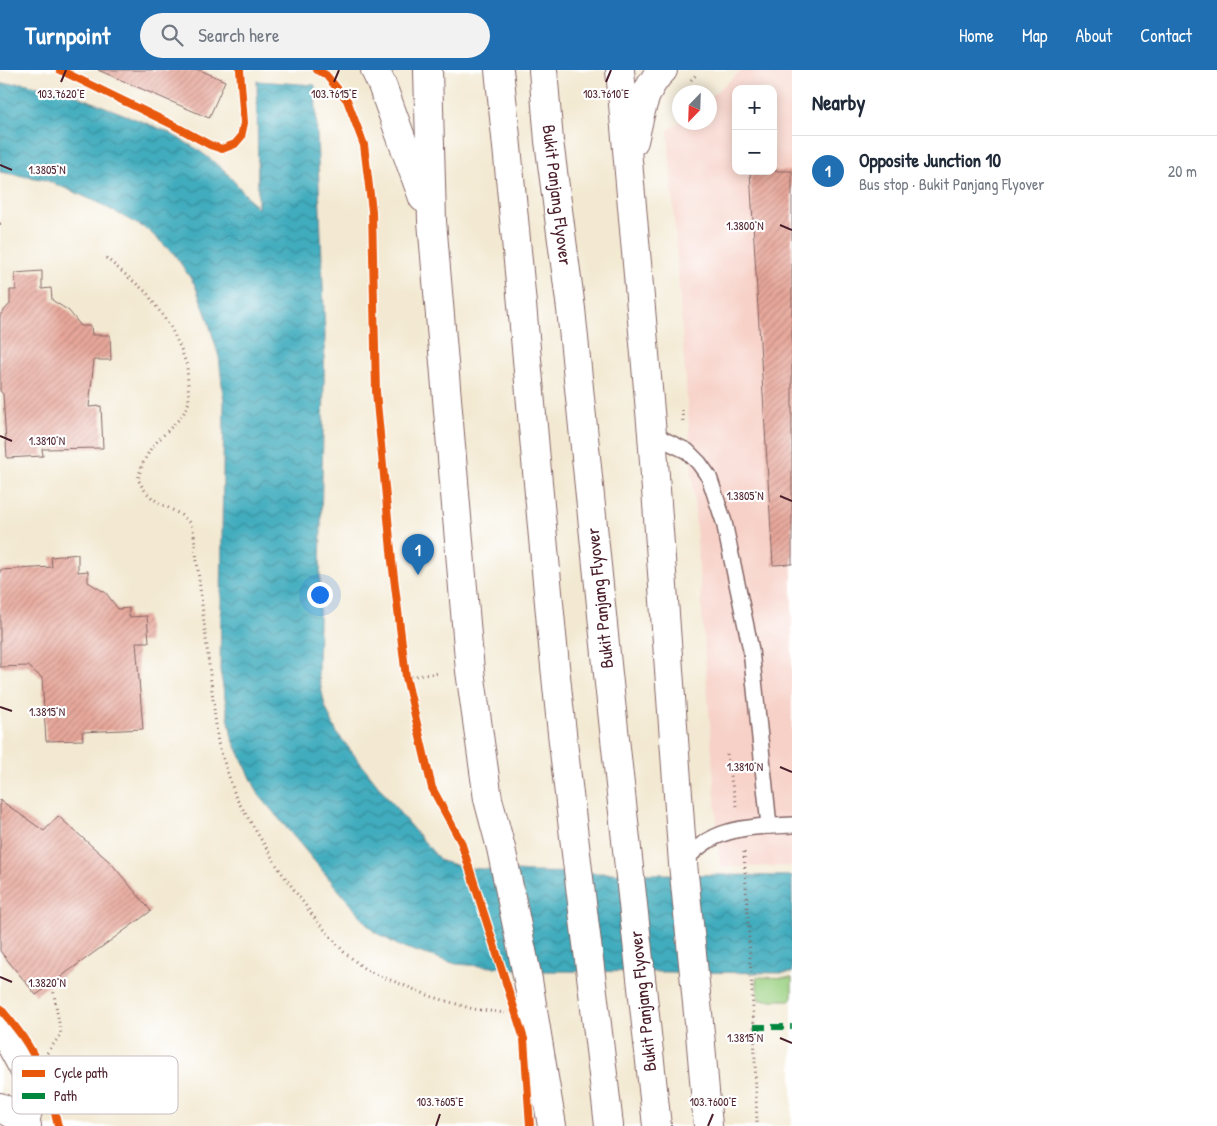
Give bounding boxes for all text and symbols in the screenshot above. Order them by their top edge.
search box [140,13,490,58]
text: Turnpoint [25,19,110,51]
icon: search [158,21,186,49]
text: Search here [198,22,280,48]
text: Home [959,23,994,48]
text: Map [1022,23,1047,48]
text: About [1075,23,1112,48]
text: Contact [1140,23,1192,48]
text: 103.7620°E [37,85,85,102]
text: 103.7615°E [311,85,358,102]
text: 103.7610°E [583,85,630,102]
north arrow [672,85,717,130]
map controls [732,85,777,175]
button: + [732,85,777,130]
text: Nearby [812,88,865,117]
street label: Bukit Panjang Flyover [536,123,579,267]
button: − [732,130,777,175]
text: Opposite Junction 10 [859,147,1001,173]
text: 1 [825,160,831,182]
text: 20 m [1168,160,1197,182]
text: 1.3805°N [28,161,66,178]
text: Bus stop · Bukit Panjang Flyover [859,173,1044,195]
text: 1.3800°N [726,217,764,234]
text: 1.3810°N [29,432,65,449]
text: 1.3805°N [726,487,764,504]
street label: Bukit Panjang Flyover [580,526,619,670]
pin: 1 [402,534,434,575]
your location [307,582,333,608]
text: 1.3815°N [29,703,65,720]
text: 1.3810°N [727,758,763,775]
street label: Bukit Panjang Flyover [623,929,662,1073]
text: 1.3820°N [28,974,66,991]
text: 1.3815°N [727,1029,763,1046]
legend [12,1056,178,1114]
text: Cycle path [54,1063,108,1083]
text: Path [54,1086,77,1105]
text: 103.7605°E [417,1093,464,1110]
text: 103.7600°E [689,1093,737,1110]

